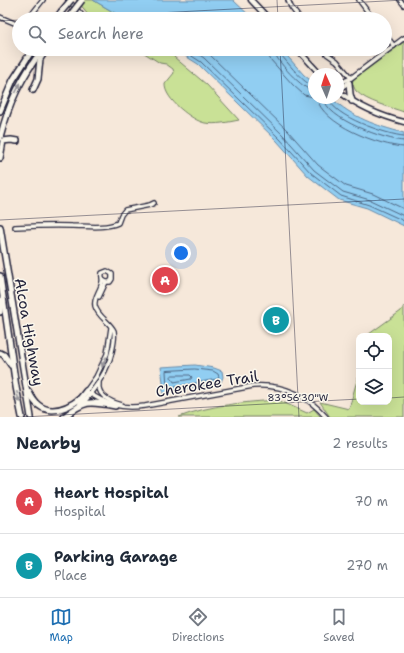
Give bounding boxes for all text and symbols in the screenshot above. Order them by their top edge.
search box [12,12,392,56]
icon: search [26,23,48,45]
text: Search here [58,24,144,44]
north arrow [308,68,344,104]
one-way arrow [14,82,21,94]
your location [171,243,191,263]
pin: A [152,265,178,295]
street label: Alcoa Highway [10,276,48,388]
pin: B [263,305,289,335]
map controls [356,333,392,405]
button: locate [356,333,392,369]
one-way arrow [101,356,107,367]
street label: Cherokee Trail [154,366,260,402]
button: layers [356,369,392,405]
one-way arrow [15,391,21,404]
text: 83°56'30"W [268,391,329,404]
text: Nearby [16,432,81,454]
text: 2 results [332,435,388,452]
text: Heart Hospital [54,483,169,503]
text: A [24,493,34,510]
text: 70 m [354,493,388,510]
text: Hospital [54,503,105,520]
text: Parking Garage [54,547,178,567]
text: B [25,557,33,574]
text: 270 m [346,557,388,574]
text: Place [54,567,87,584]
tab: Map [49,606,73,645]
tab: Directions [172,606,224,645]
tab: Saved [323,606,355,645]

